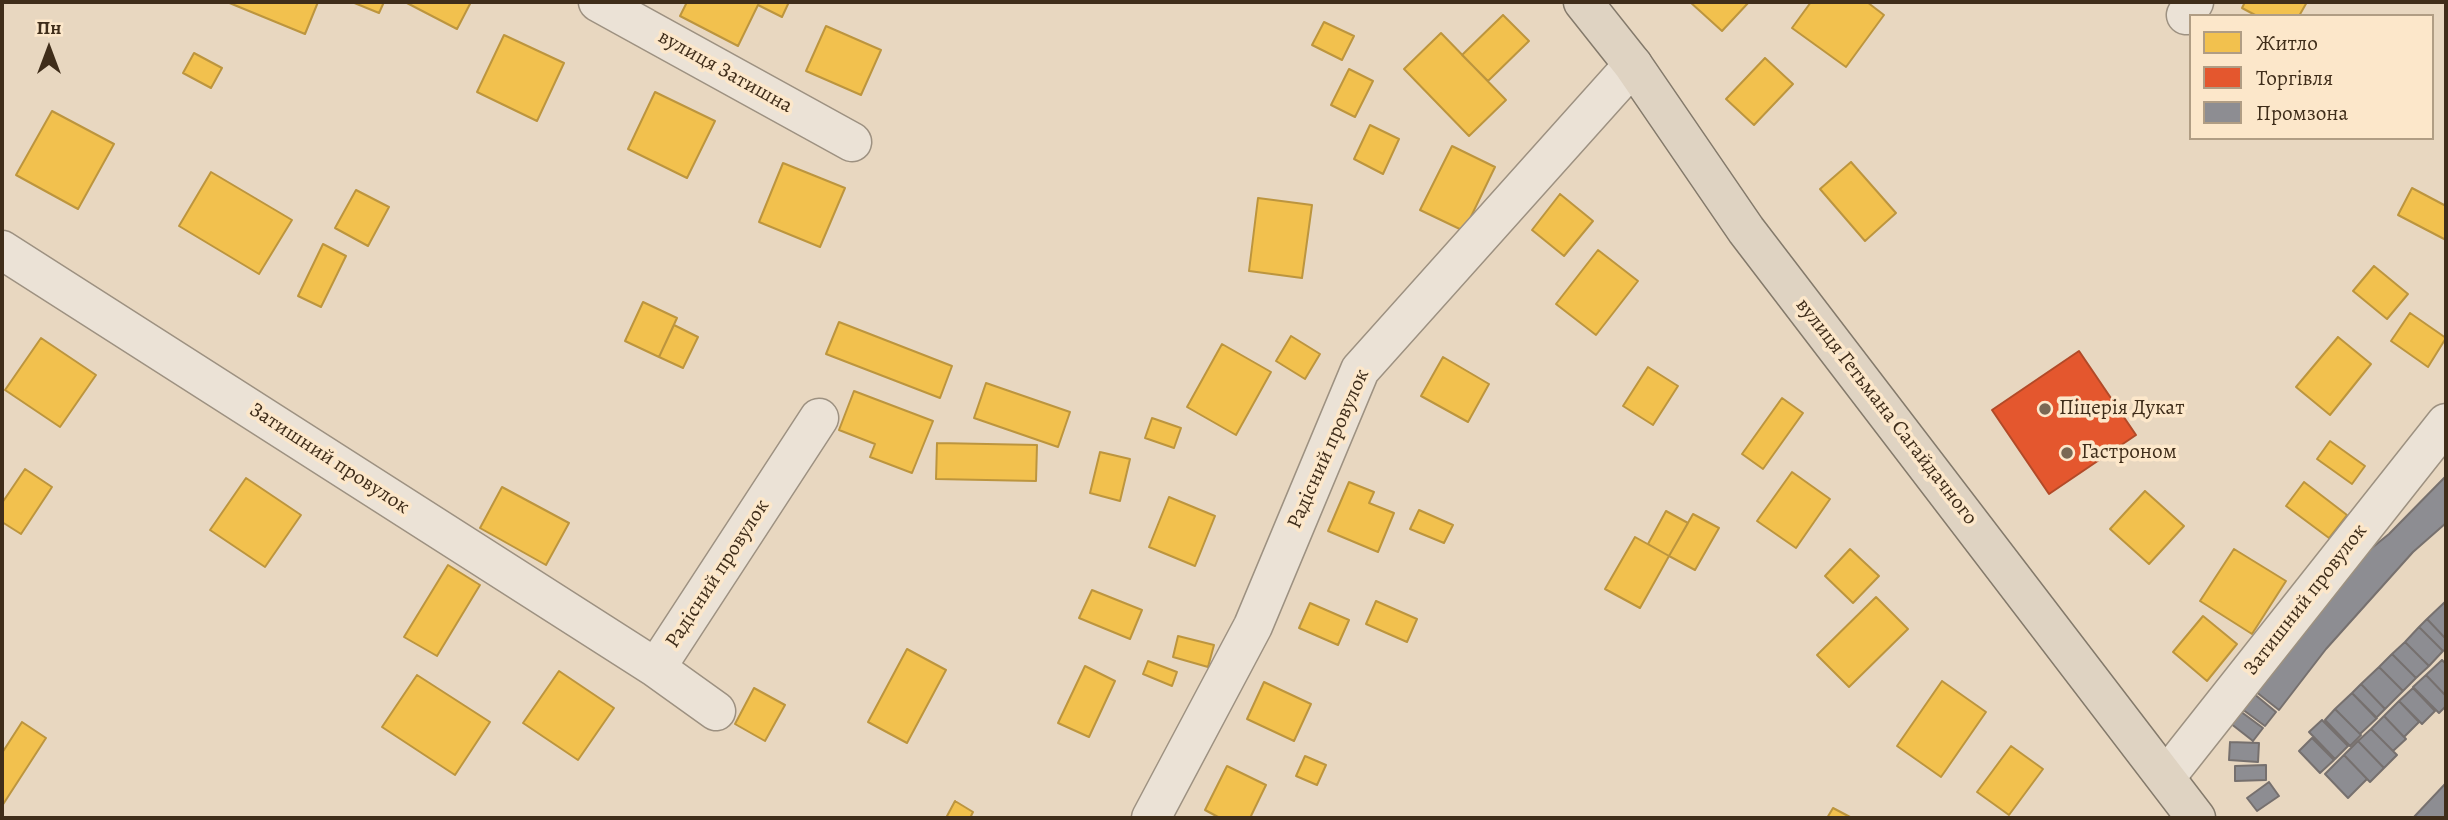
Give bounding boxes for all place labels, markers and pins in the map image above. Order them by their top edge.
place label: Піцерія Дукат [2059,396,2185,422]
marker: Піцерія Дукат [2037,401,2053,417]
place label: Гастроном [2081,440,2177,466]
marker: Гастроном [2059,445,2075,461]

